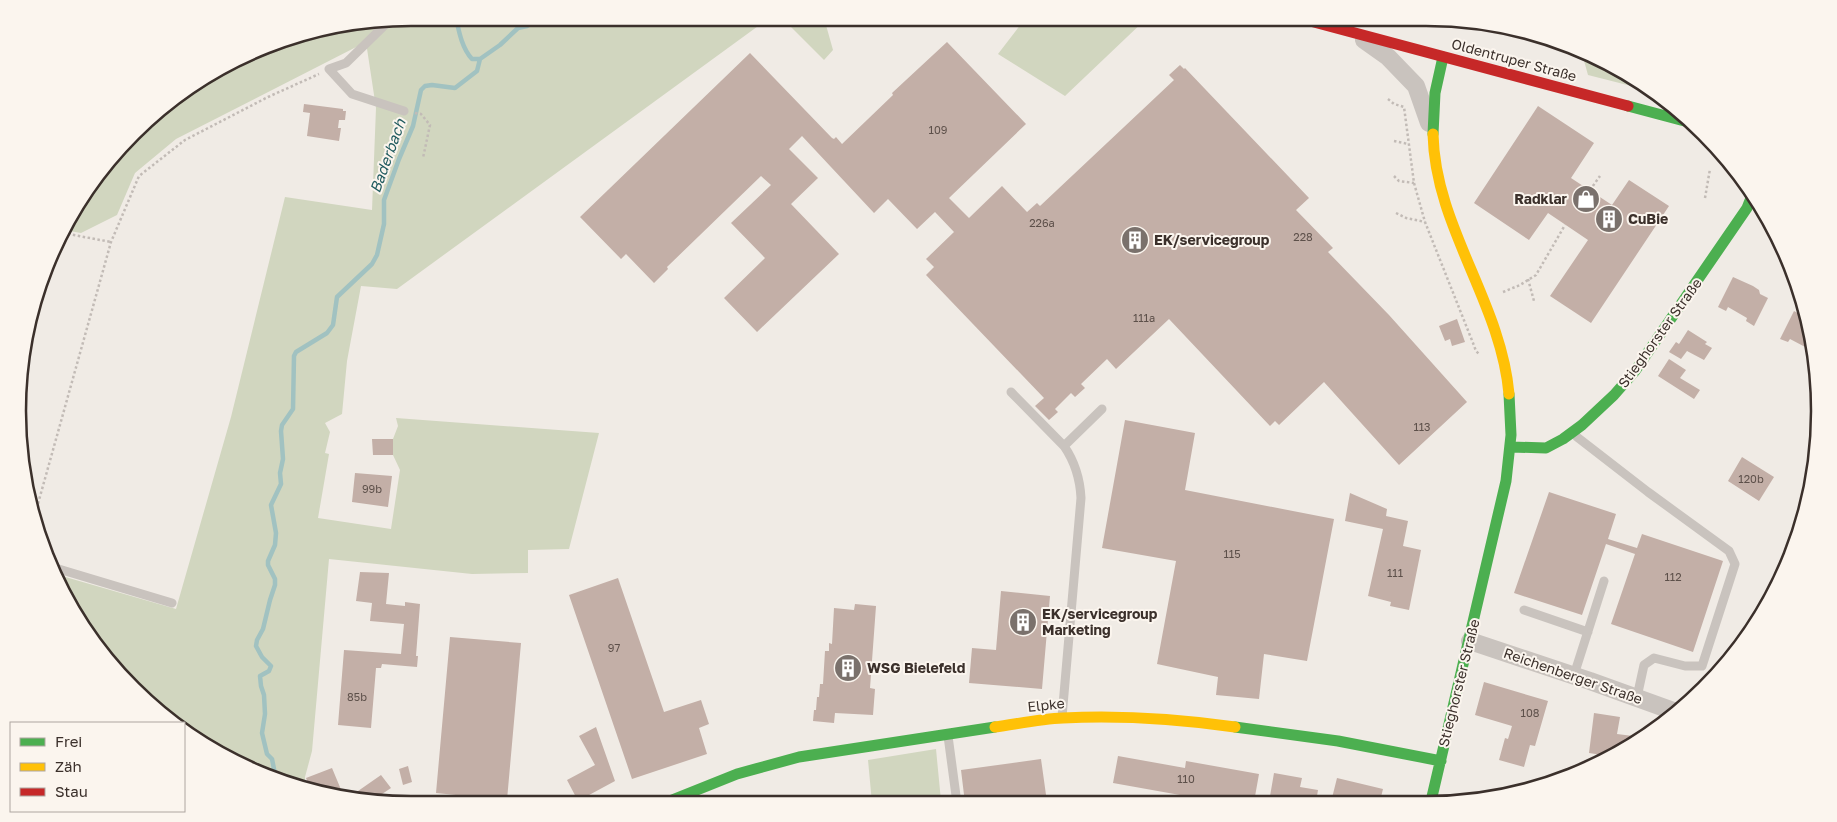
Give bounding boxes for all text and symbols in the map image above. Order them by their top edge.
street label: Oldentruper Straße [1450,35,1579,84]
water label: Baderbach [365,115,409,195]
house number: 109 [929,123,947,136]
shop icon: Radklar [1571,184,1601,214]
place label: Radklar [1514,190,1568,207]
building icon: CuBie [1594,204,1624,234]
place label: CuBie [1628,210,1668,227]
house number: 226a [1029,216,1055,229]
building icon: EK/servicegroup [1120,225,1150,255]
house number: 228 [1293,230,1313,243]
place label: EK/servicegroup [1154,231,1270,248]
street label: Stieghorster Straße [1614,275,1705,391]
house number: 111a [1133,311,1155,324]
house number: 113 [1413,420,1431,433]
house number: 120b [1738,472,1764,485]
house number: 99b [362,482,382,495]
house number: 115 [1223,547,1241,560]
house number: 111 [1387,566,1403,579]
house number: 112 [1664,570,1682,583]
place label: EK/servicegroup Marketing [1042,605,1158,638]
building icon: EK/servicegroup Marketing [1008,607,1038,637]
street label: Stieghorster Straße [1434,617,1483,749]
house number: 97 [608,641,620,654]
street label: Reichenberger Straße [1502,644,1645,707]
building icon: WSG Bielefeld [833,653,863,683]
place label: WSG Bielefeld [867,659,965,676]
house number: 85b [347,690,367,703]
street label: Elpke [1026,694,1065,715]
house number: 108 [1521,706,1540,719]
legend [10,722,185,812]
text: Frei [55,732,82,750]
text: Zäh [55,757,82,775]
house number: 110 [1177,772,1195,785]
text: Stau [55,782,88,800]

